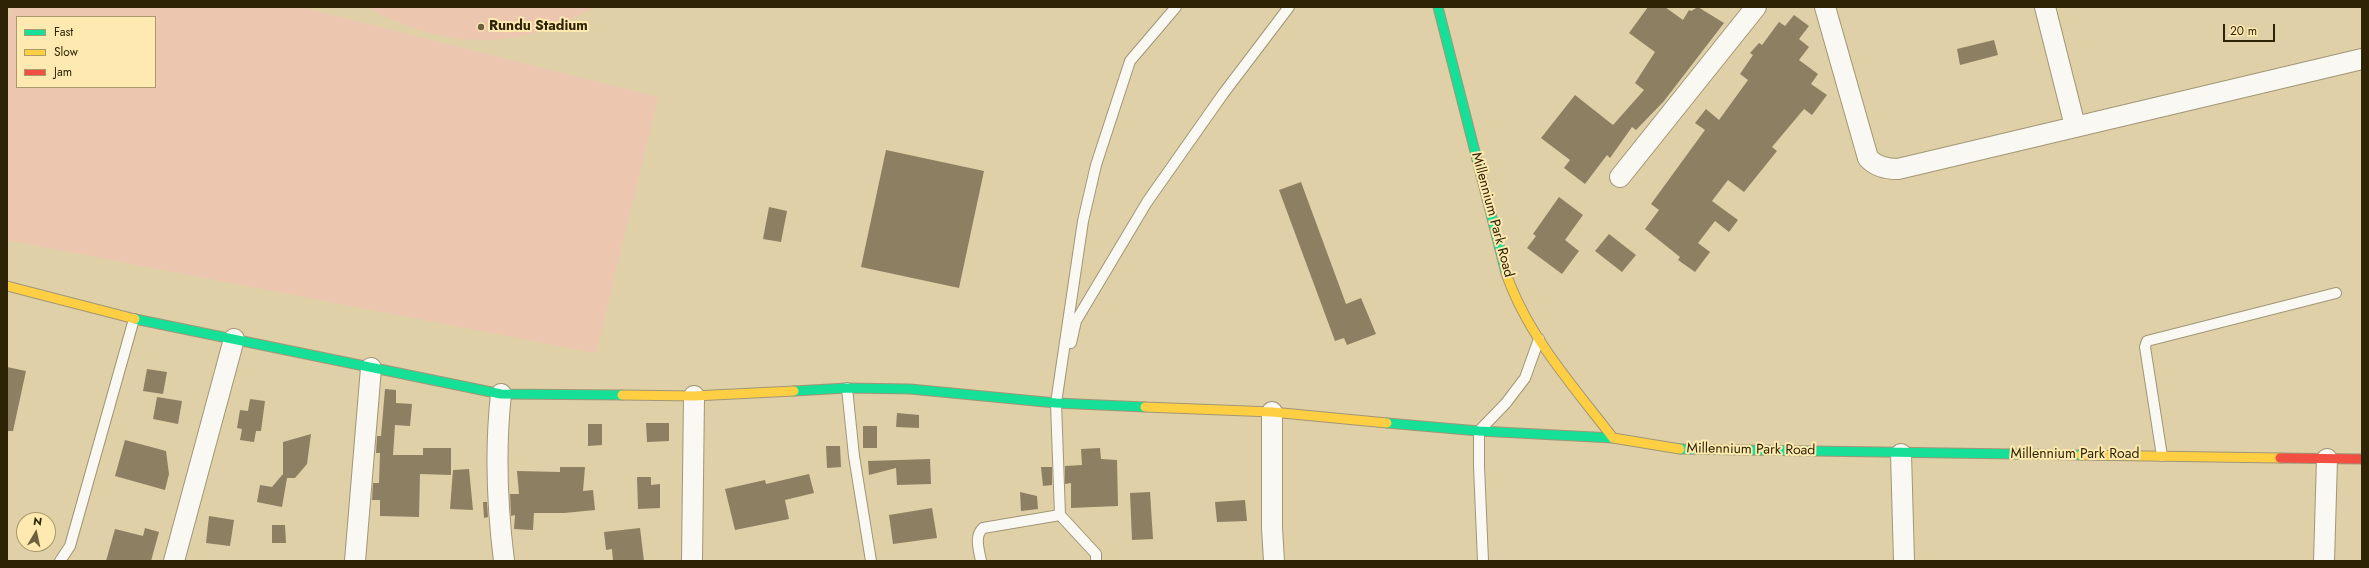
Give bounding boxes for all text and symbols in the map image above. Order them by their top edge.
legend [16,16,156,88]
scale bar [2225,16,2277,42]
place label: Rundu Stadium [489,19,588,35]
marker: Rundu Stadium [476,22,486,32]
text: 20 m [2230,22,2257,40]
text: Fast [54,23,73,41]
text: Slow [54,43,78,61]
text: Jam [54,63,72,81]
street label: Millennium Park Road [1467,151,1517,279]
street label: Millennium Park Road [1686,440,1816,460]
street label: Millennium Park Road [2011,447,2139,463]
north arrow [16,512,56,552]
text: N [32,513,43,530]

